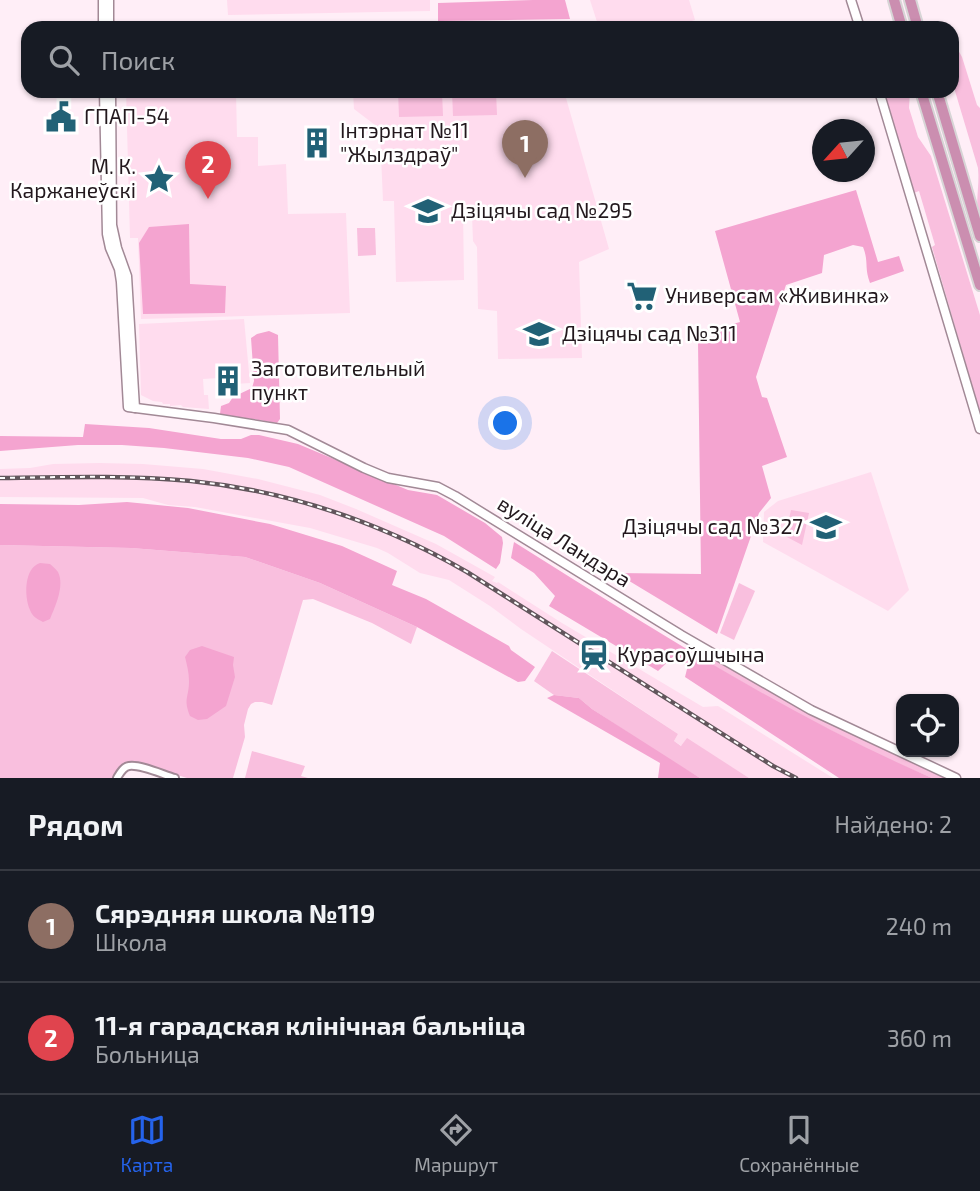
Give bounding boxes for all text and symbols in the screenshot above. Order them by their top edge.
search box [21,21,959,98]
icon: search [45,41,83,79]
text: Поиск [101,44,175,75]
public building icon: ГПАП-54 [44,100,78,134]
place label: ГПАП-54 [84,103,170,128]
place label: Інтэрнат №11 "Жылздраў" [340,117,469,167]
north arrow [812,119,875,182]
pin: 1 [502,120,548,178]
building icon: Інтэрнат №11 "Жылздраў" [300,126,334,160]
pin: 2 [185,141,231,199]
place label: М. К. Каржанеўскі [10,153,136,203]
place icon: М. К. Каржанеўскі [142,162,176,196]
school or university icon: Дзіцячы сад №295 [411,194,445,228]
place label: Дзіцячы сад №295 [451,197,633,222]
supermarket icon: Универсам «Живинка» [625,279,659,313]
place label: Универсам «Живинка» [665,282,889,307]
school or university icon: Дзіцячы сад №311 [522,317,556,351]
place label: Дзіцячы сад №311 [562,320,737,345]
place label: Заготовительный пункт [251,355,425,405]
building icon: Заготовительный пункт [211,364,245,398]
your location [488,406,522,440]
street label: вуліца Ландэра [493,490,636,592]
school or university icon: Дзіцячы сад №327 [809,510,843,544]
place label: Дзіцячы сад №327 [622,513,803,538]
station icon: Курасоўшчына [577,638,611,672]
place label: Курасоўшчына [617,641,765,667]
map controls [896,694,959,757]
button: locate [896,694,959,757]
text: Рядом [28,806,124,842]
text: Найдено: 2 [835,810,952,838]
text: Сярэдняя школа №119 [95,897,375,928]
text: 1 [46,912,56,940]
text: 240 m [886,912,952,940]
text: Школа [95,928,167,956]
text: 11-я гарадская клінічная бальніца [95,1009,526,1040]
text: 2 [44,1024,58,1052]
text: 360 m [887,1024,952,1052]
text: Больница [95,1040,200,1068]
tab: Карта [120,1111,173,1176]
tab: Маршрут [414,1111,498,1176]
tab: Сохранённые [739,1111,860,1176]

